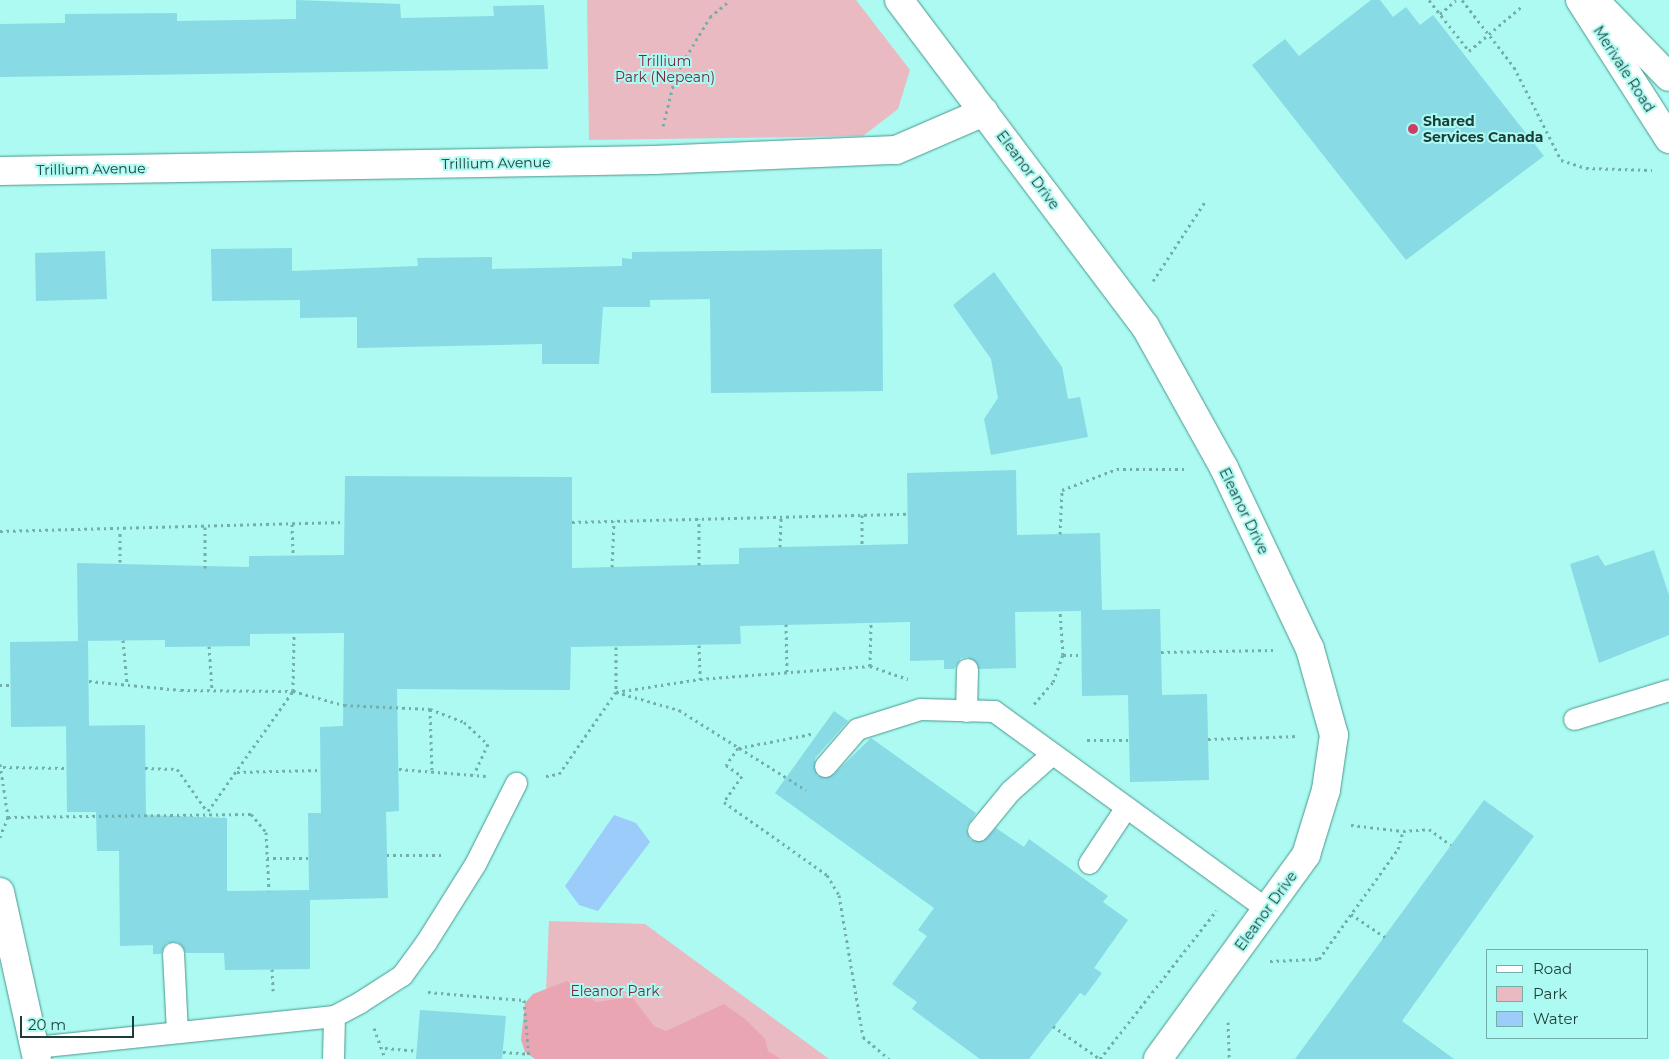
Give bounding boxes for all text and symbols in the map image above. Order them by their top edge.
street label: Merivale Road [1590,23,1658,115]
park label: Trillium Park (Nepean) [615,53,715,85]
place label: Shared Services Canada [1423,113,1543,146]
marker: Shared Services Canada [1407,123,1419,135]
street label: Eleanor Drive [993,127,1063,213]
street label: Trillium Avenue [441,154,551,172]
street label: Trillium Avenue [36,160,146,178]
street label: Eleanor Drive [1216,465,1272,557]
street label: Eleanor Drive [1232,868,1300,954]
legend [1486,949,1649,1039]
text: Road [1533,959,1572,978]
park label: Eleanor Park [570,983,660,999]
text: Park [1533,984,1567,1003]
scale bar [22,1006,136,1038]
text: Water [1533,1009,1579,1028]
text: 20 m [28,1015,66,1034]

